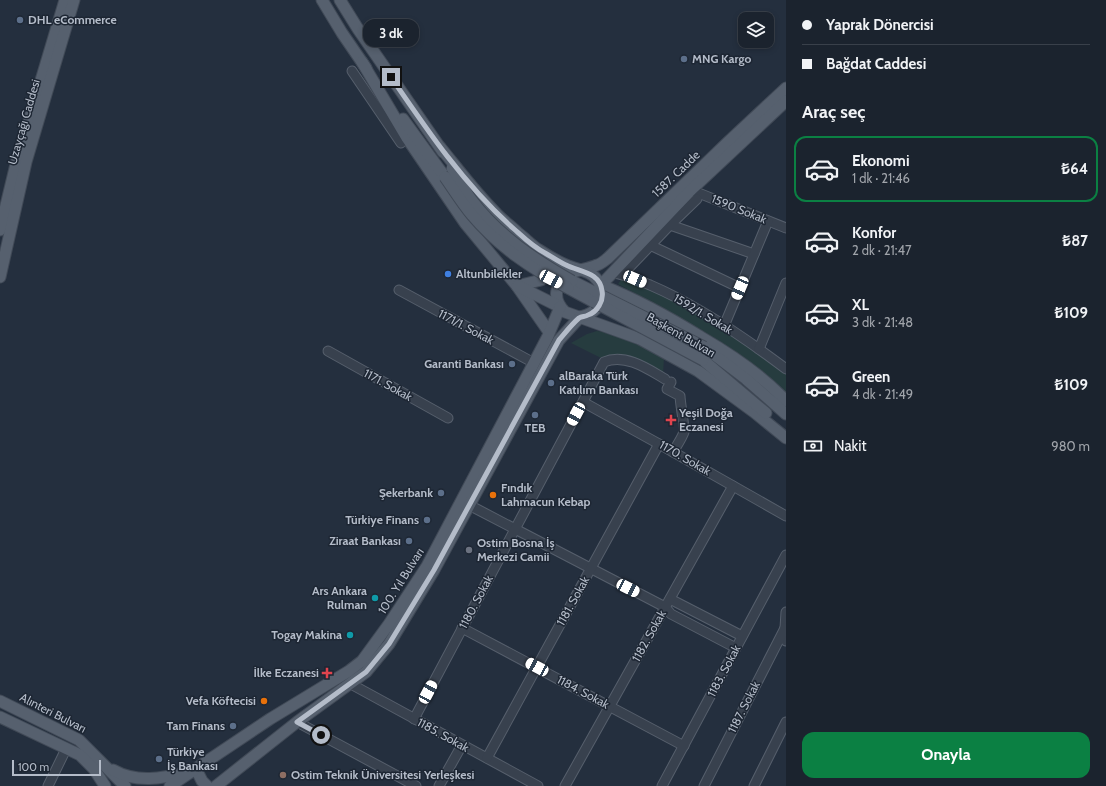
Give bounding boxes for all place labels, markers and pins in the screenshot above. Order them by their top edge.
place label: DHL eCommerce [28,12,117,27]
marker: DHL eCommerce [15,15,25,25]
place label: MNG Kargo [692,51,751,66]
marker: MNG Kargo [679,54,689,64]
place label: Altunbilekler [456,266,522,281]
marker: Altunbilekler [443,269,453,279]
place label: Garanti Bankası [424,356,504,371]
marker: Garanti Bankası [507,359,517,369]
place label: alBaraka Türk Katılım Bankası [559,368,638,397]
marker: alBaraka Türk Katılım Bankası [546,378,556,388]
place label: Yeşil Doğa Eczanesi [678,405,733,434]
marker: TEB [530,410,540,420]
marker: Yeşil Doğa Eczanesi [666,415,676,425]
place label: TEB [525,420,546,435]
place label: Fındık Lahmacun Kebap [501,480,591,509]
place label: Şekerbank [379,485,433,500]
marker: Şekerbank [436,488,446,498]
marker: Fındık Lahmacun Kebap [488,490,498,500]
place label: Türkiye Finans [345,512,419,527]
marker: Türkiye Finans [422,515,432,525]
place label: Ziraat Bankası [329,533,401,548]
place label: Ostim Bosna İş Merkezi Camii [477,535,554,564]
marker: Ziraat Bankası [404,536,414,546]
marker: Ostim Bosna İş Merkezi Camii [464,545,474,555]
place label: Ars Ankara Rulman [312,583,367,612]
marker: Ars Ankara Rulman [370,593,380,603]
place label: Togay Makina [271,627,342,642]
marker: Togay Makina [345,630,355,640]
place label: İlke Eczanesi [253,665,319,680]
marker: İlke Eczanesi [322,668,332,678]
place label: Vefa Köftecisi [186,693,256,708]
marker: Vefa Köftecisi [259,696,269,706]
place label: Tam Finans [166,718,225,733]
marker: Tam Finans [228,721,238,731]
place label: Türkiye İş Bankası [167,744,218,773]
marker: Türkiye İş Bankası [154,754,164,764]
place label: Ostim Teknik Üniversitesi Yerleşkesi [291,767,474,782]
marker: Ostim Teknik Üniversitesi Yerleşkesi [278,770,288,780]

